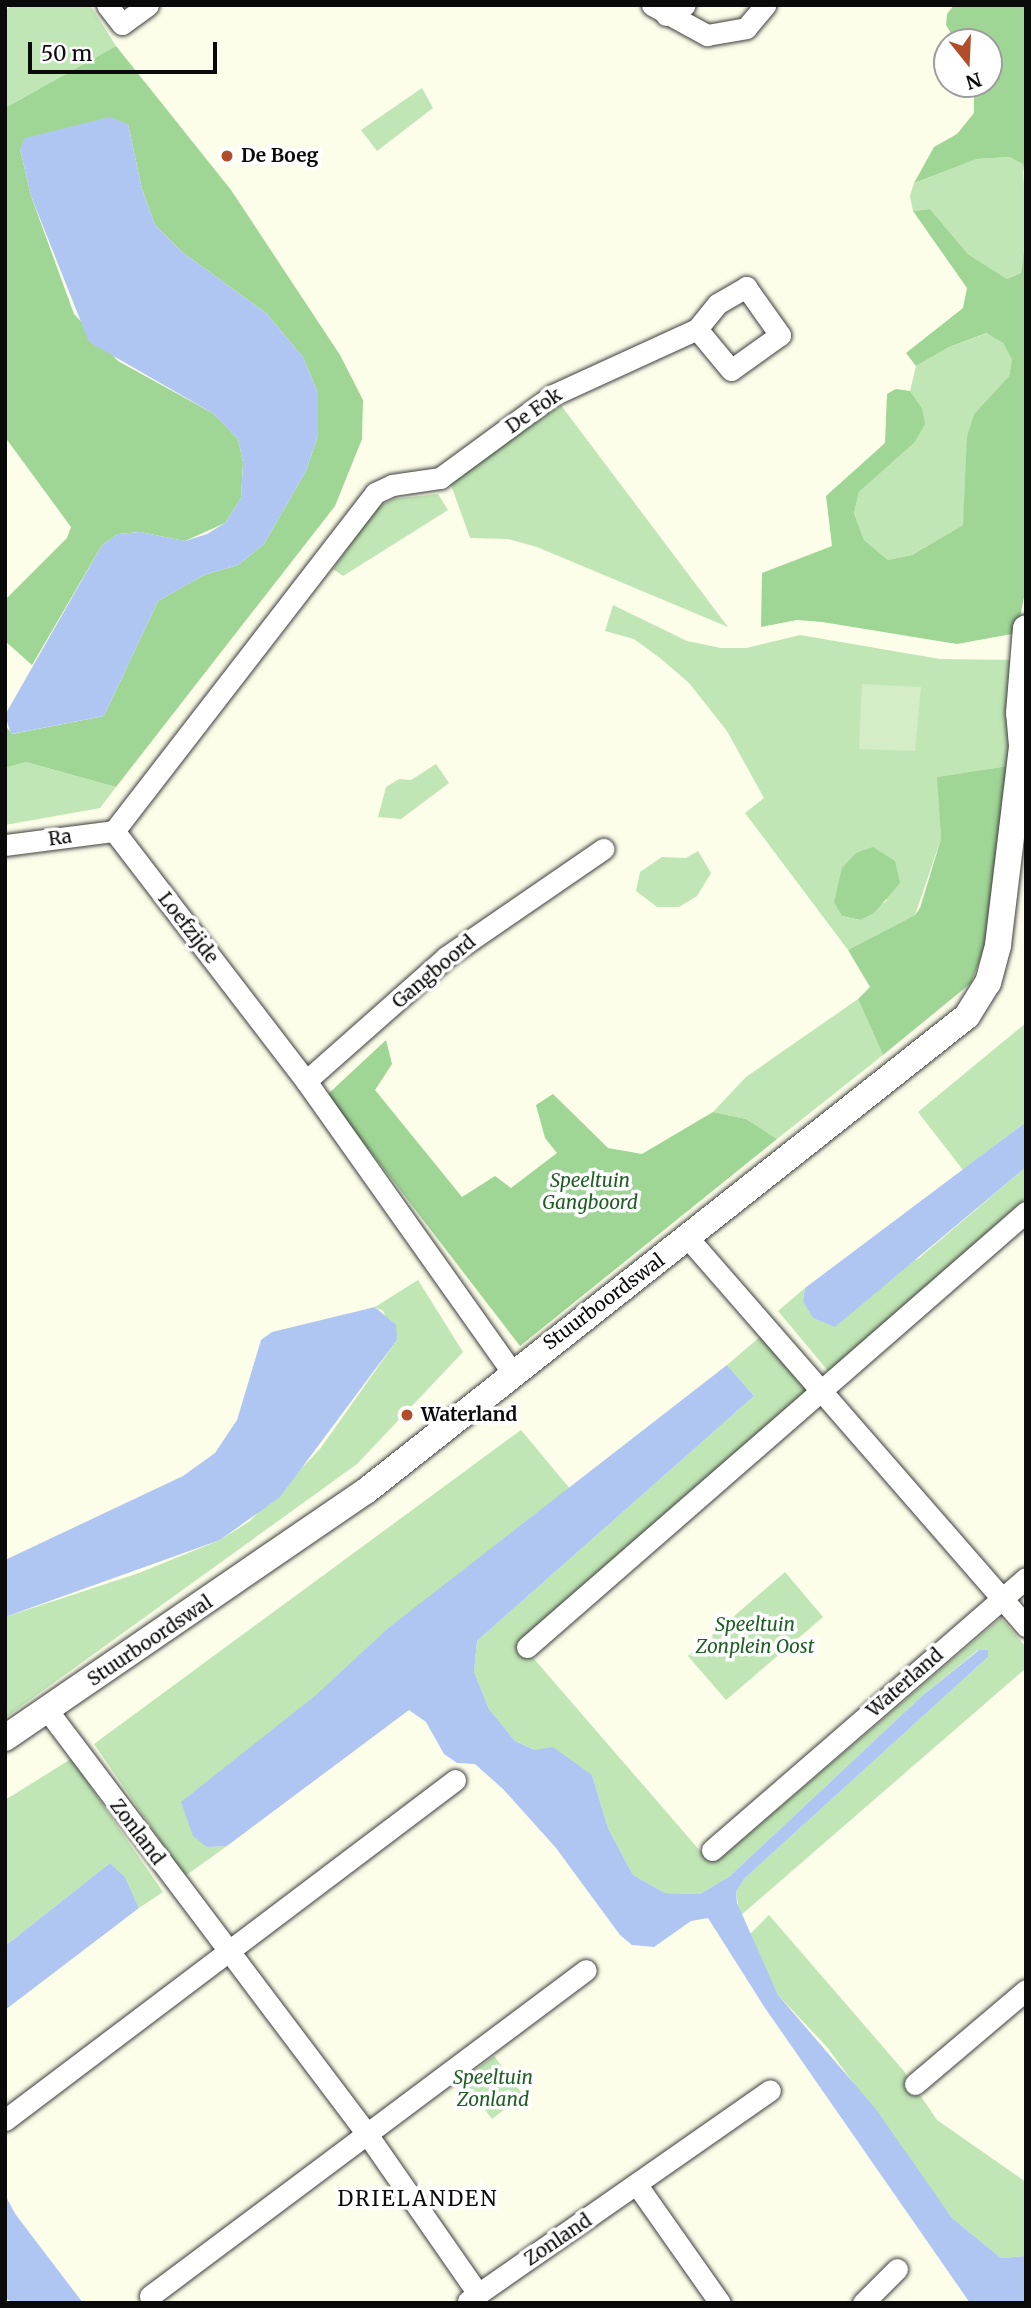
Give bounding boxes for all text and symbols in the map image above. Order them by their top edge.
scale bar [32,28,220,72]
north arrow [933,28,1003,98]
text: 50 m [41,40,92,67]
text: N [963,67,985,95]
place label: De Boeg [241,145,318,167]
marker: De Boeg [219,148,235,164]
street label: De Fok [502,384,566,438]
street label: Ra [47,825,73,851]
street label: Loefzijde [153,888,223,968]
street label: Gangboord [388,931,480,1013]
park label: Speeltuin Gangboord [542,1170,638,1214]
street label: Stuurboordswal [539,1249,669,1355]
place label: Waterland [421,1404,517,1426]
marker: Waterland [399,1407,415,1423]
street label: Stuurboordswal [83,1591,217,1691]
park label: Speeltuin Zonplein Oost [696,1614,814,1658]
street label: Waterland [862,1644,948,1722]
street label: Zonland [105,1795,169,1869]
park label: Speeltuin Zonland [453,2067,533,2111]
district label: DRIELANDEN [339,2186,497,2212]
street label: Zonland [520,2209,596,2271]

